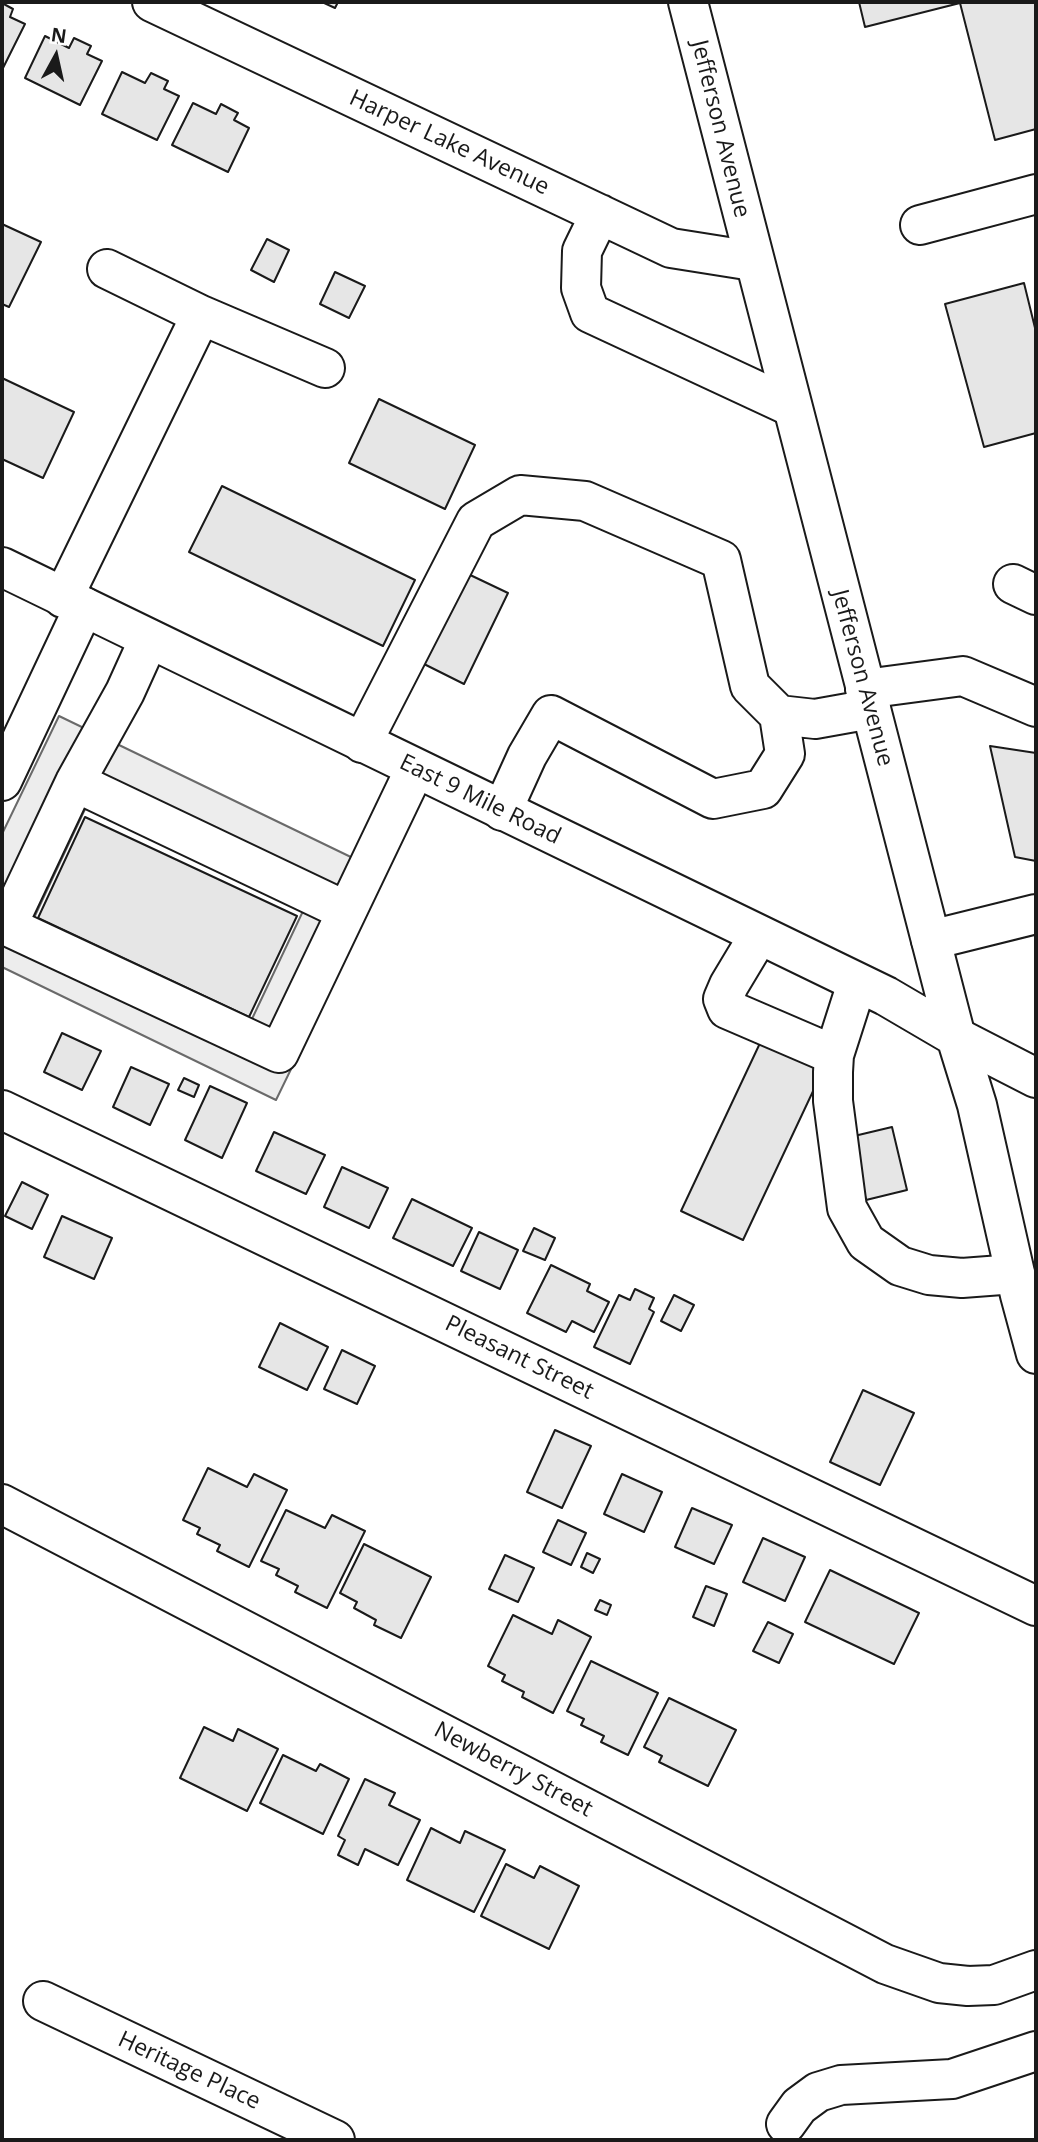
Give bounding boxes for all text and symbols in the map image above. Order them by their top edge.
north arrow [21,21,91,91]
text: N [49,21,68,49]
street label: Jefferson Avenue [685,37,755,221]
street label: Harper Lake Avenue [345,85,553,201]
street label: Jefferson Avenue [825,587,899,769]
street label: East 9 Mile Road [395,749,565,851]
street label: Pleasant Street [440,1310,598,1406]
street label: Newberry Street [429,1717,597,1823]
street label: Heritage Place [113,2026,265,2116]

